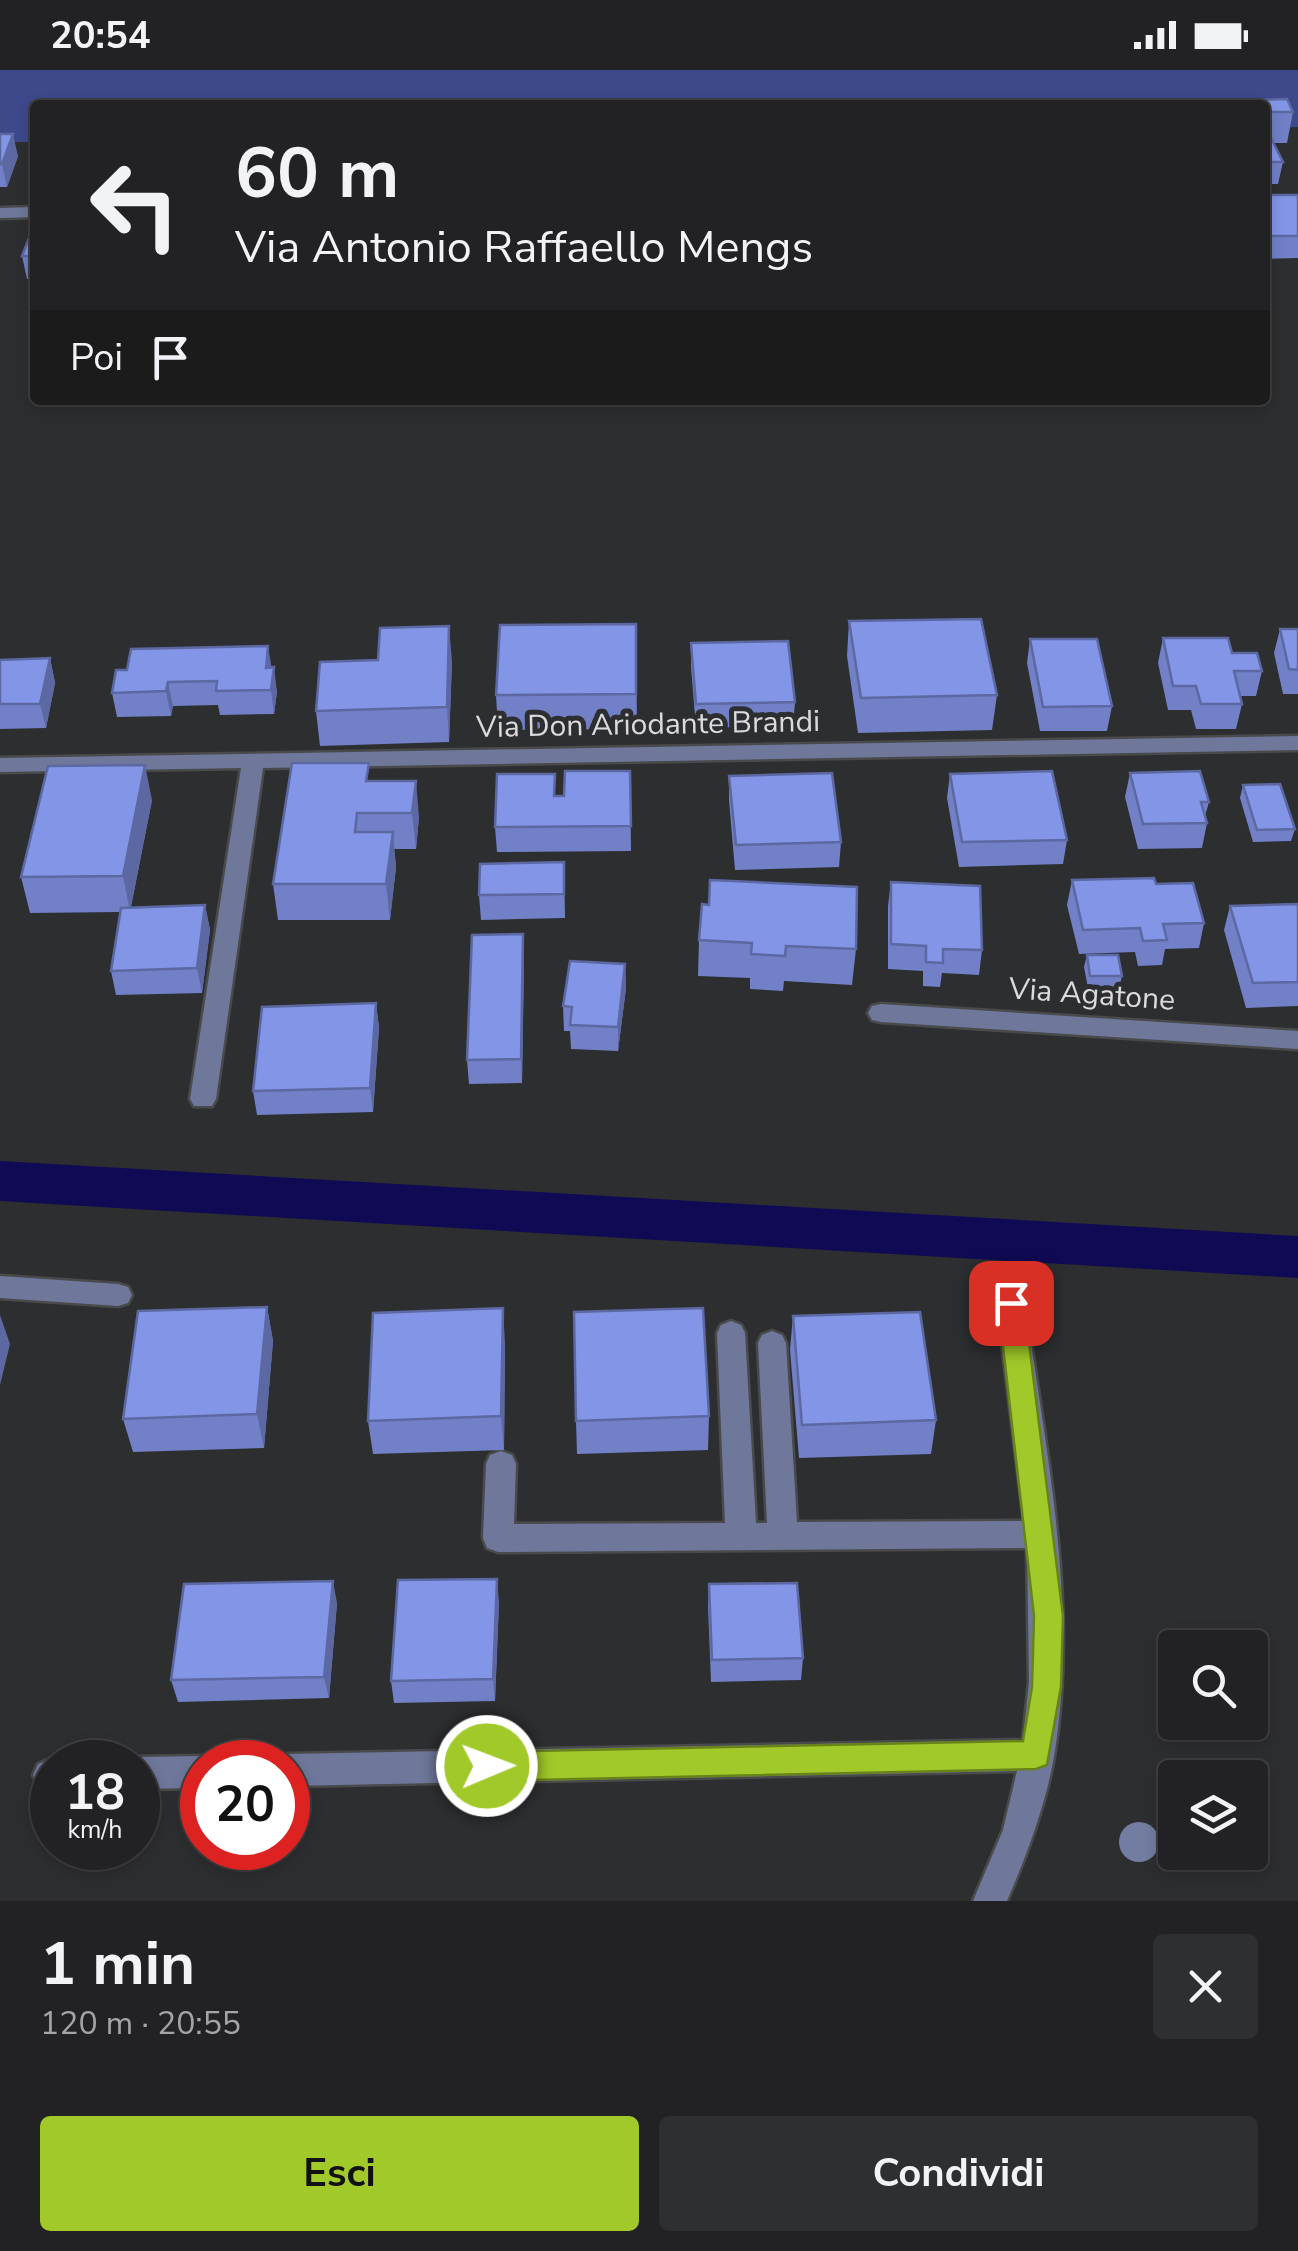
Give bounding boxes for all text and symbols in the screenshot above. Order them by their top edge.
text: 20:54 [50,10,151,61]
text: 60 m [235,126,399,222]
icon: left [70,140,200,270]
text: Via Antonio Raffaello Mengs [235,217,813,278]
icon: arrive [143,330,198,385]
text: Poi [70,332,123,383]
street label: Via Don Ariodante Brandi [475,701,820,748]
street label: Via Agatone [1006,968,1176,1021]
pin [969,1261,1054,1346]
icon: arrive [984,1276,1039,1331]
map controls [1158,1630,1268,1870]
button: search [1158,1630,1268,1740]
position arrow [435,1714,539,1818]
speed limit sign: 20 [180,1740,310,1870]
text: 18 [65,1758,125,1827]
button: layers [1158,1760,1268,1870]
text: km/h [67,1813,123,1847]
text: 1 min [40,1923,195,2005]
button: close [1153,1934,1258,2039]
text: 120 m · 20:55 [40,2002,241,2045]
button: Esci [40,2116,639,2231]
button: Condividi [659,2116,1258,2231]

